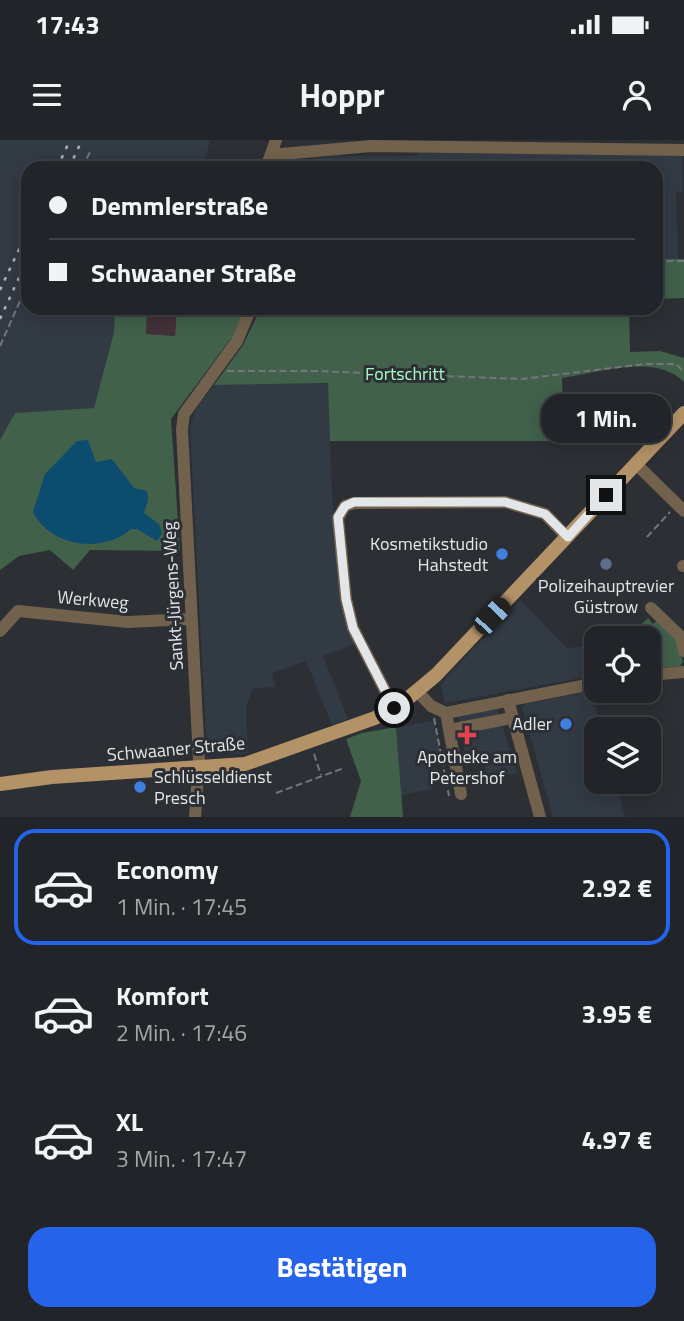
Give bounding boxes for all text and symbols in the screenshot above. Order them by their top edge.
text: 17:43 [35,5,100,44]
text: Hoppr [299,71,385,119]
icon: menu [28,76,66,114]
icon: person [618,76,656,114]
text: Demmlerstraße [91,186,268,225]
text: Schwaaner Straße [91,253,296,292]
park label: Fortschritt [365,360,446,387]
callout: 1 Min. [541,394,671,442]
text: 1 Min. [575,401,637,436]
route end [590,479,622,511]
street label: Sankt-Jürgens-Weg [155,521,190,671]
place label: Kosmetikstudio Hahstedt [370,530,489,578]
marker: Kosmetikstudio Hahstedt [494,546,510,562]
marker: Polizeihauptrevier Güstrow [598,556,614,572]
place label: Polizeihauptrevier Güstrow [538,572,674,620]
street label: Werkweg [56,583,130,616]
car [470,593,515,639]
map controls [584,626,661,794]
button: locate [584,626,661,703]
route start [378,692,410,724]
place label: Adler [512,710,552,737]
marker: Adler [558,716,574,732]
button: layers [584,717,661,794]
marker: Apotheke am Petershof [459,727,475,743]
street label: Schwaaner Straße [106,729,246,768]
place label: Apotheke am Petershof [417,743,517,791]
place label: Schlüsseldienst Presch [154,763,273,811]
marker: Schlüsseldienst Presch [132,779,148,795]
text: Economy [116,850,218,889]
icon: car [32,856,95,919]
text: 2.92 € [581,868,652,907]
text: 1 Min. · 17:45 [116,889,247,924]
text: Komfort [116,976,209,1015]
icon: car [32,982,95,1045]
text: 3.95 € [581,994,652,1033]
text: 2 Min. · 17:46 [116,1015,247,1050]
text: XL [116,1102,143,1141]
icon: car [32,1108,95,1171]
text: 4.97 € [581,1120,652,1159]
text: 3 Min. · 17:47 [116,1141,247,1176]
button: Bestätigen [28,1227,656,1307]

